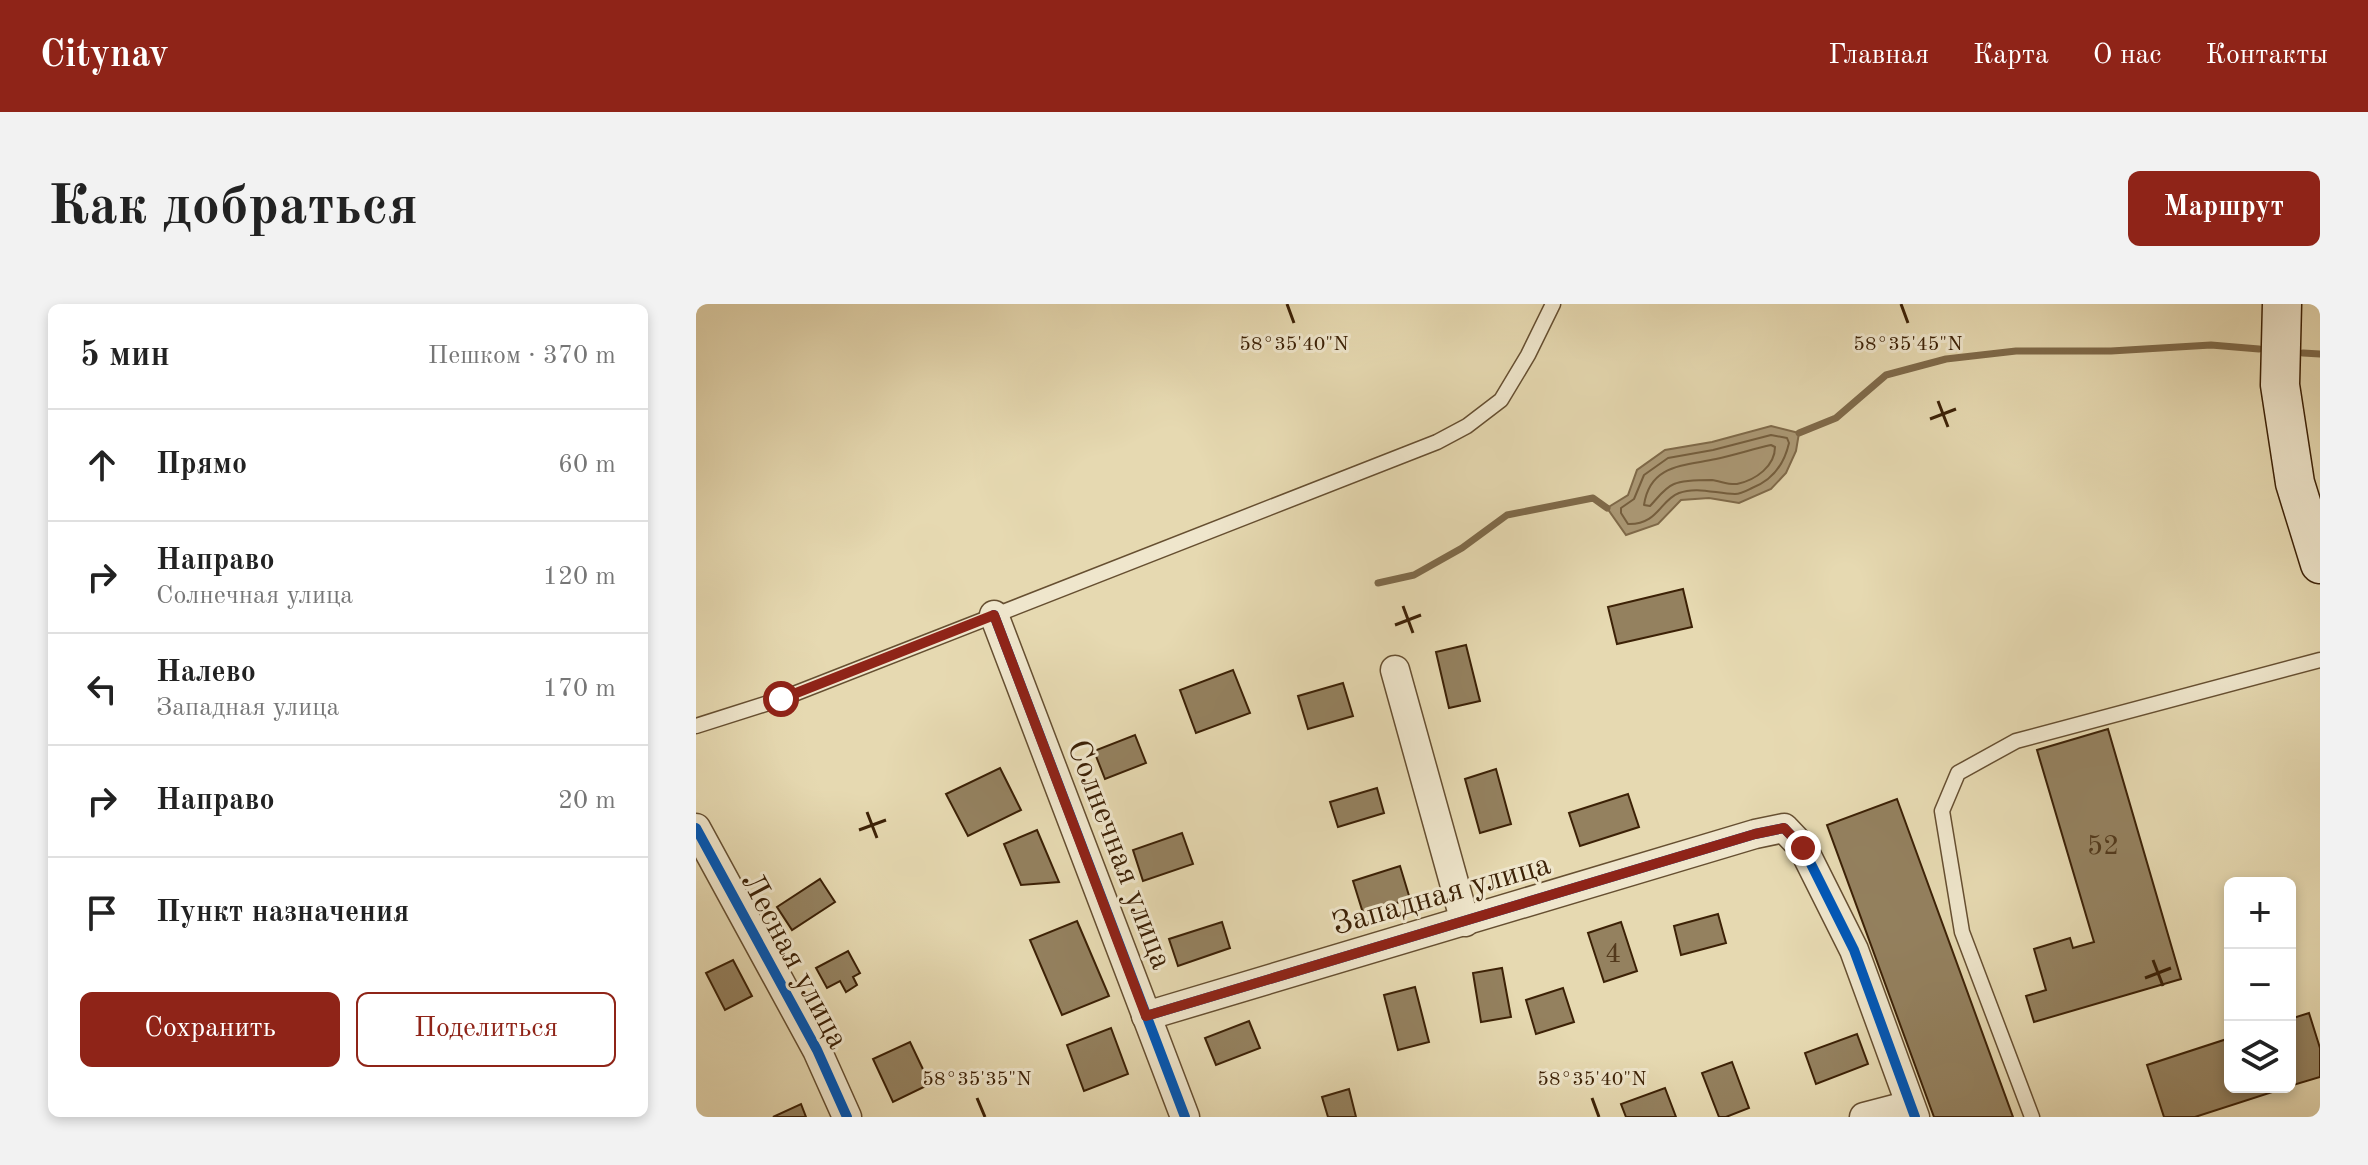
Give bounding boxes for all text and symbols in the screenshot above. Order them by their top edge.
text: Citynav [40,37,169,75]
text: Главная [1828,42,1929,70]
text: Карта [1973,42,2049,70]
text: О нас [2093,42,2162,70]
text: Контакты [2206,42,2328,70]
button: Маршрут [2128,171,2320,246]
text: Как добраться [48,180,418,236]
text: 58°35'40"N [1239,335,1349,355]
text: 58°35'45"N [1853,335,1963,355]
text: 5 мин [80,339,170,373]
text: Пешком · 370 m [428,343,616,369]
icon: ahead [80,443,124,487]
text: Прямо [156,450,247,480]
text: 60 m [558,452,616,478]
text: Направо [156,546,275,576]
icon: right [80,555,124,599]
text: 120 m [543,564,616,590]
text: Солнечная улица [156,583,353,609]
text: Налево [156,658,256,688]
icon: left [80,667,124,711]
text: 170 m [543,676,616,702]
route start [763,681,799,717]
text: Западная улица [156,695,339,721]
street label: Солнечная улица [1060,736,1177,974]
icon: right [80,779,124,823]
text: Направо [156,786,275,816]
text: 20 m [558,788,616,814]
route end [1785,830,1821,866]
house number: 52 [2087,833,2119,861]
street label: Западная улица [1329,849,1555,942]
street label: Лесная улица [734,868,853,1055]
map controls [2224,877,2296,1093]
button: + [2224,877,2296,949]
icon: arrive [80,891,124,935]
text: Пункт назначения [156,898,409,928]
house number: 4 [1605,941,1621,969]
button: − [2224,949,2296,1021]
button: Сохранить [80,992,340,1067]
button: Поделиться [356,992,616,1067]
button: layers [2224,1021,2296,1093]
text: 58°35'35"N [922,1070,1032,1090]
text: 58°35'40"N [1537,1070,1647,1090]

